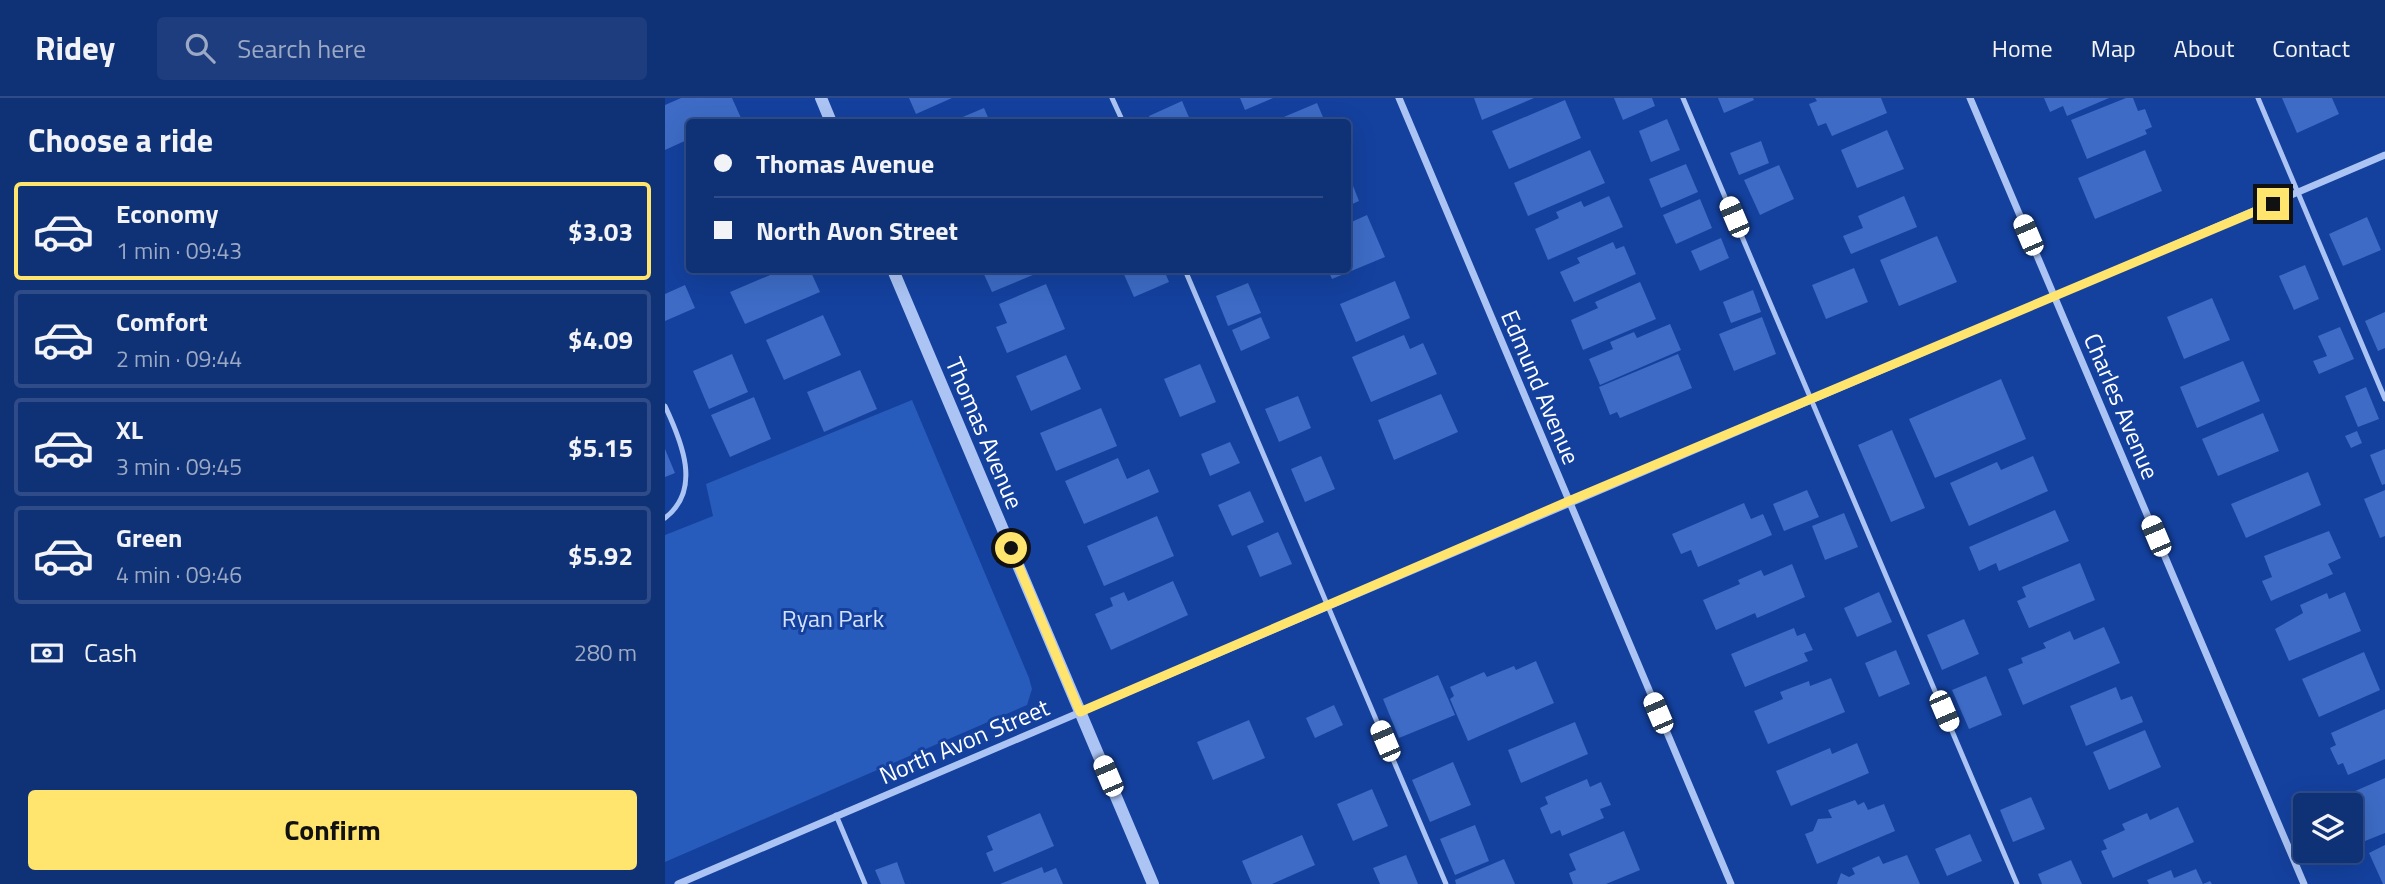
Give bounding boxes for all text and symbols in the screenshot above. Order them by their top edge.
search box [157,17,647,80]
text: Ridey [35,23,115,73]
icon: search [181,29,219,67]
text: Search here [237,29,366,68]
text: Home [1992,30,2053,66]
text: Map [2091,30,2136,66]
text: About [2174,30,2234,66]
text: Contact [2272,30,2350,66]
text: Choose a ride [28,116,213,164]
text: Thomas Avenue [756,144,934,183]
route end [2257,188,2289,220]
text: Economy [116,194,218,233]
car [1717,194,1752,240]
icon: car [32,200,95,263]
text: North Avon Street [756,211,958,250]
text: $3.03 [568,212,633,251]
car [2011,212,2046,258]
text: 1 min · 09:43 [116,233,242,268]
text: Comfort [116,302,208,341]
street label: Edmund Avenue [1492,304,1590,470]
icon: car [32,308,95,371]
text: $4.09 [568,320,633,359]
street label: Charles Avenue [2075,327,2169,485]
text: 2 min · 09:44 [116,341,242,376]
street label: Thomas Avenue [937,351,1033,515]
text: XL [116,410,143,449]
icon: car [32,416,95,479]
text: $5.15 [568,428,633,467]
text: 3 min · 09:45 [116,449,242,484]
car [2139,513,2174,559]
text: Green [116,518,182,557]
icon: car [32,524,95,587]
route start [995,532,1027,564]
text: $5.92 [568,536,633,575]
text: 4 min · 09:46 [116,557,242,592]
park label: Ryan Park [782,600,885,636]
text: Cash [84,633,137,672]
icon: cash [28,634,66,672]
text: 280 m [574,635,637,670]
car [1927,688,1962,734]
street label: North Avon Street [873,689,1055,793]
car [1641,690,1676,736]
car [1368,718,1403,764]
car [1091,753,1126,799]
button: Confirm [28,790,637,870]
map controls [2293,793,2363,863]
button: layers [2293,793,2363,863]

